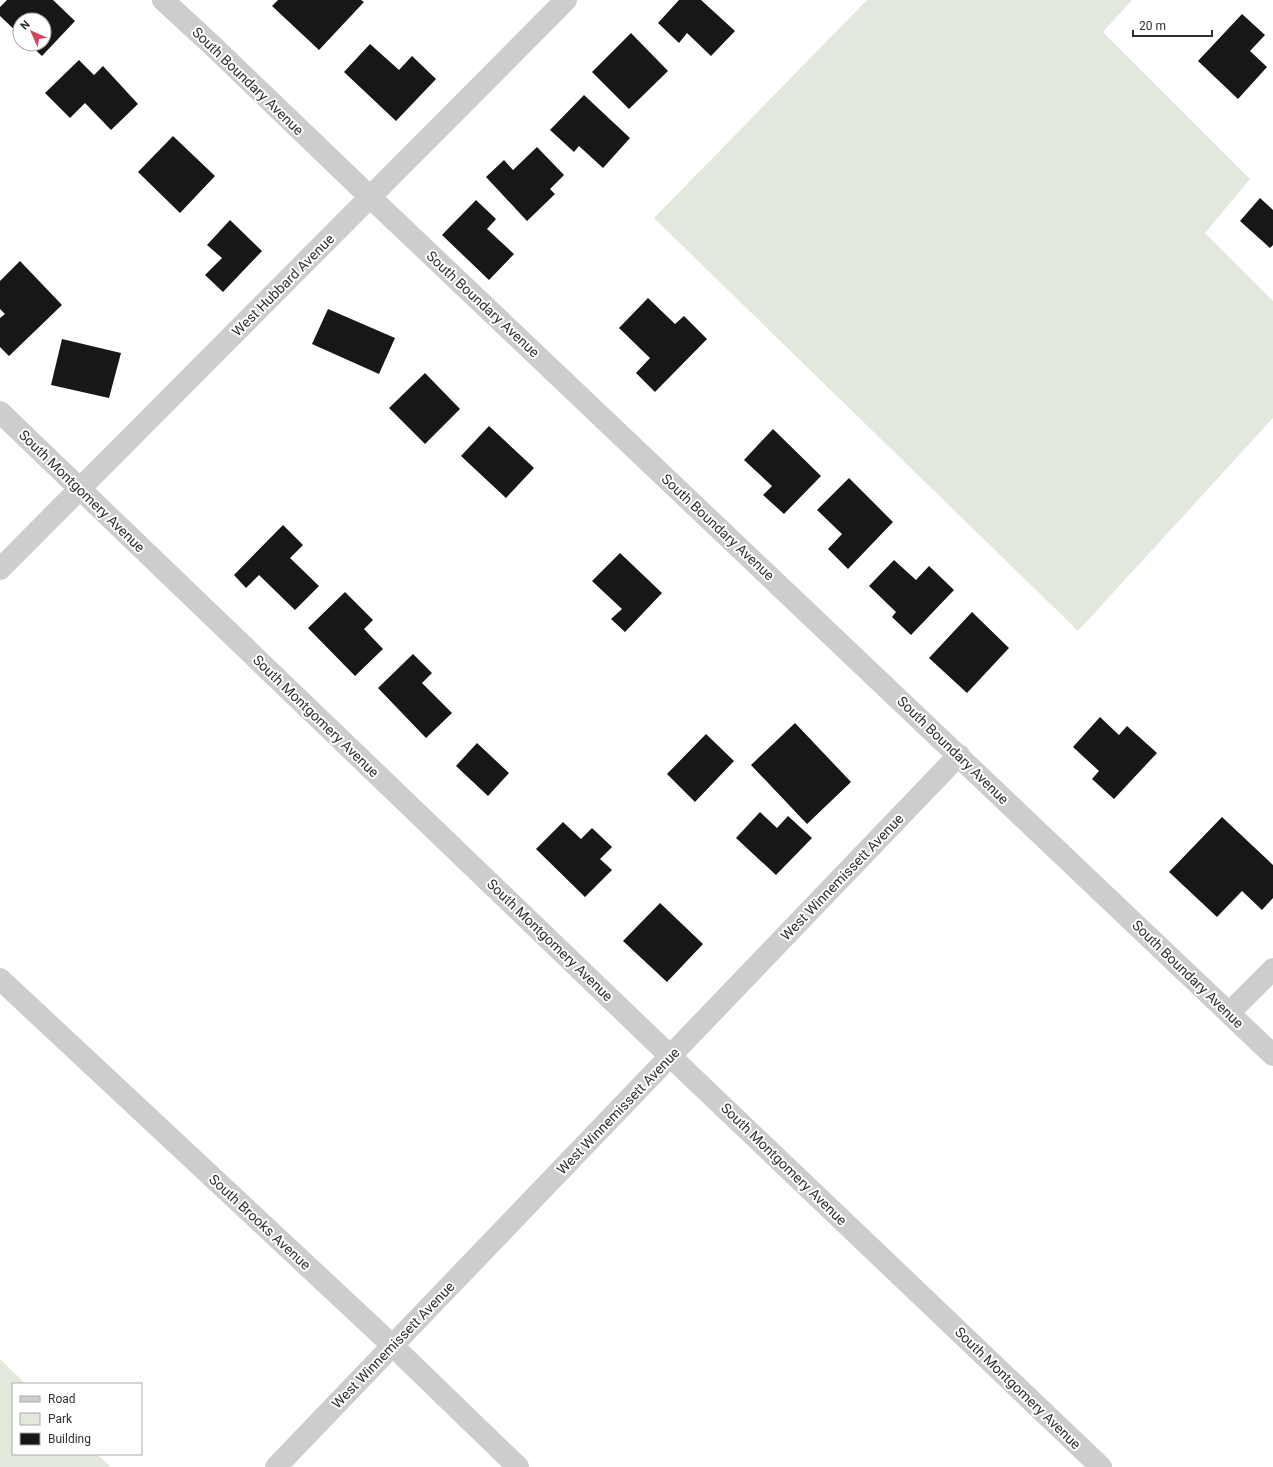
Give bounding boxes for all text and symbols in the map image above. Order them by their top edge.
north arrow [12,12,52,52]
scale bar [1133,12,1212,38]
text: N [18,18,33,33]
text: 20 m [1139,19,1166,33]
street label: South Boundary Avenue [189,24,307,138]
street label: West Hubbard Avenue [229,231,337,339]
street label: South Boundary Avenue [423,248,543,360]
street label: South Montgomery Avenue [16,427,148,555]
street label: South Boundary Avenue [658,471,778,583]
street label: South Montgomery Avenue [250,652,382,780]
street label: South Boundary Avenue [894,693,1012,807]
street label: West Winnemissett Avenue [777,810,907,944]
street label: South Montgomery Avenue [484,876,616,1004]
street label: South Boundary Avenue [1129,917,1247,1031]
street label: West Winnemissett Avenue [553,1044,683,1178]
street label: South Montgomery Avenue [718,1100,850,1228]
street label: South Brooks Avenue [206,1171,314,1273]
street label: West Winnemissett Avenue [328,1278,458,1412]
street label: South Montgomery Avenue [952,1324,1084,1452]
legend [12,1383,142,1455]
text: Road [48,1392,76,1406]
text: Park [48,1412,73,1426]
text: Building [48,1432,91,1446]

